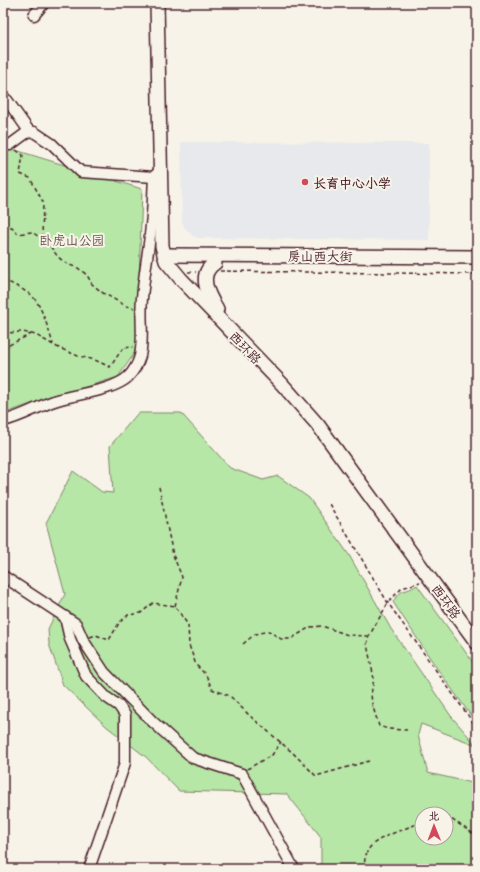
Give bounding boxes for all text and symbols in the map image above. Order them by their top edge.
place label: 长育中心小学 [313,173,391,192]
marker: 长育中心小学 [300,177,310,187]
park label: 卧虎山公园 [39,230,105,249]
street label: 房山西大街 [287,246,353,265]
street label: 西环路 [226,326,266,368]
street label: 西环路 [428,580,466,622]
north arrow [414,806,454,846]
text: 北 [428,807,439,824]

